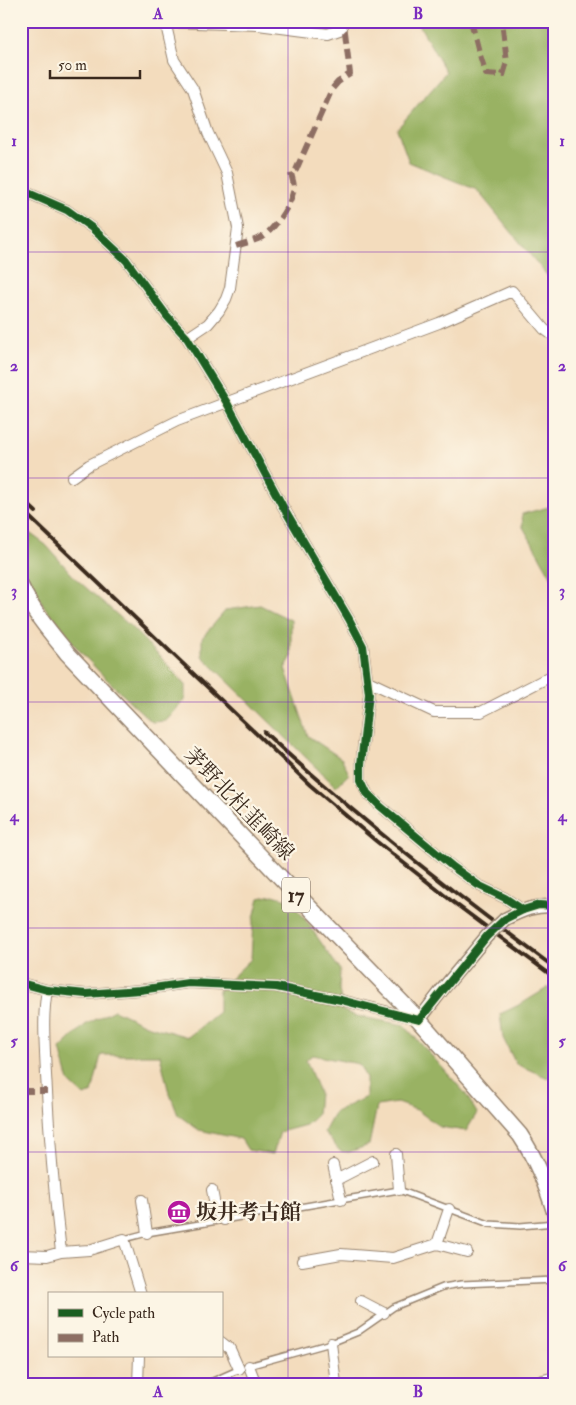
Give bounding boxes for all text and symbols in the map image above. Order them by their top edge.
text: A [152,4,164,24]
text: B [413,4,423,24]
scale bar [50,48,140,80]
text: 50 m [58,56,87,75]
text: 1 [11,131,17,151]
text: 1 [559,131,565,151]
text: 2 [10,356,18,376]
text: 2 [558,356,566,376]
text: 3 [11,581,17,601]
text: 3 [559,581,565,601]
street label: 茅野北杜韮崎線 [178,742,300,866]
text: 4 [9,806,20,826]
text: 4 [557,806,568,826]
road number: 17 [282,878,310,912]
text: 5 [10,1031,18,1051]
text: 5 [558,1031,566,1051]
museum icon: 坂井考古館 [166,1199,192,1225]
place label: 坂井考古館 [196,1199,301,1226]
text: 6 [10,1256,20,1276]
text: 6 [558,1256,568,1276]
legend [48,1292,222,1358]
text: Cycle path [92,1304,155,1324]
text: Path [92,1328,119,1347]
text: A [152,1382,164,1402]
text: B [413,1382,423,1402]

